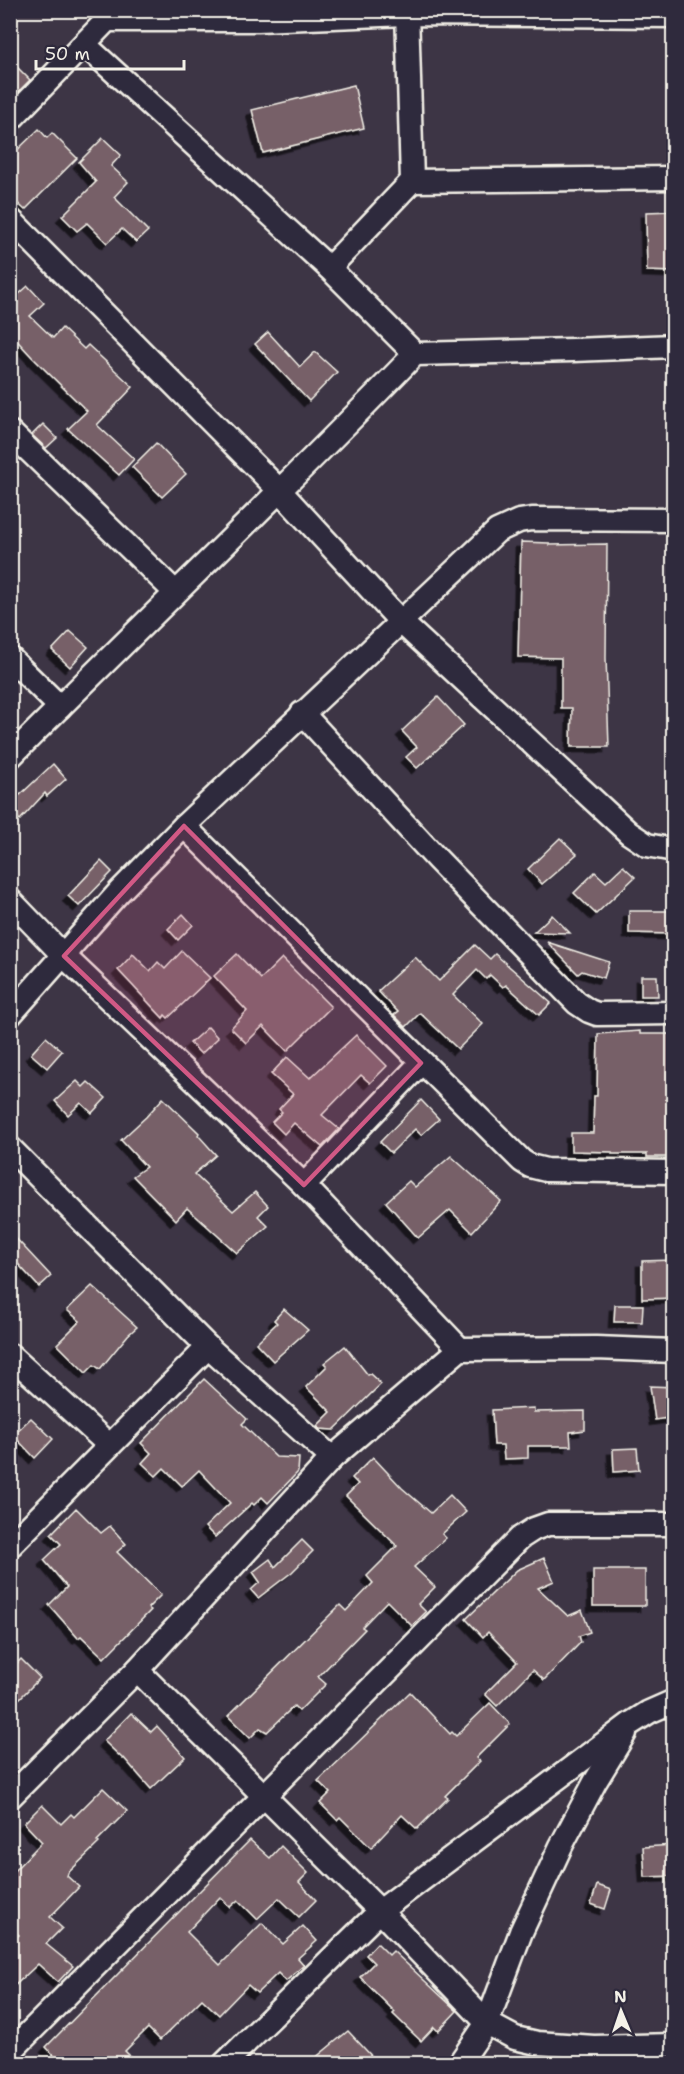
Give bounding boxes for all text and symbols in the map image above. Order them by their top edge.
scale bar [36,33,184,71]
text: 50 m [45,42,90,66]
north arrow [591,1981,651,2041]
text: N [614,1986,627,2007]

